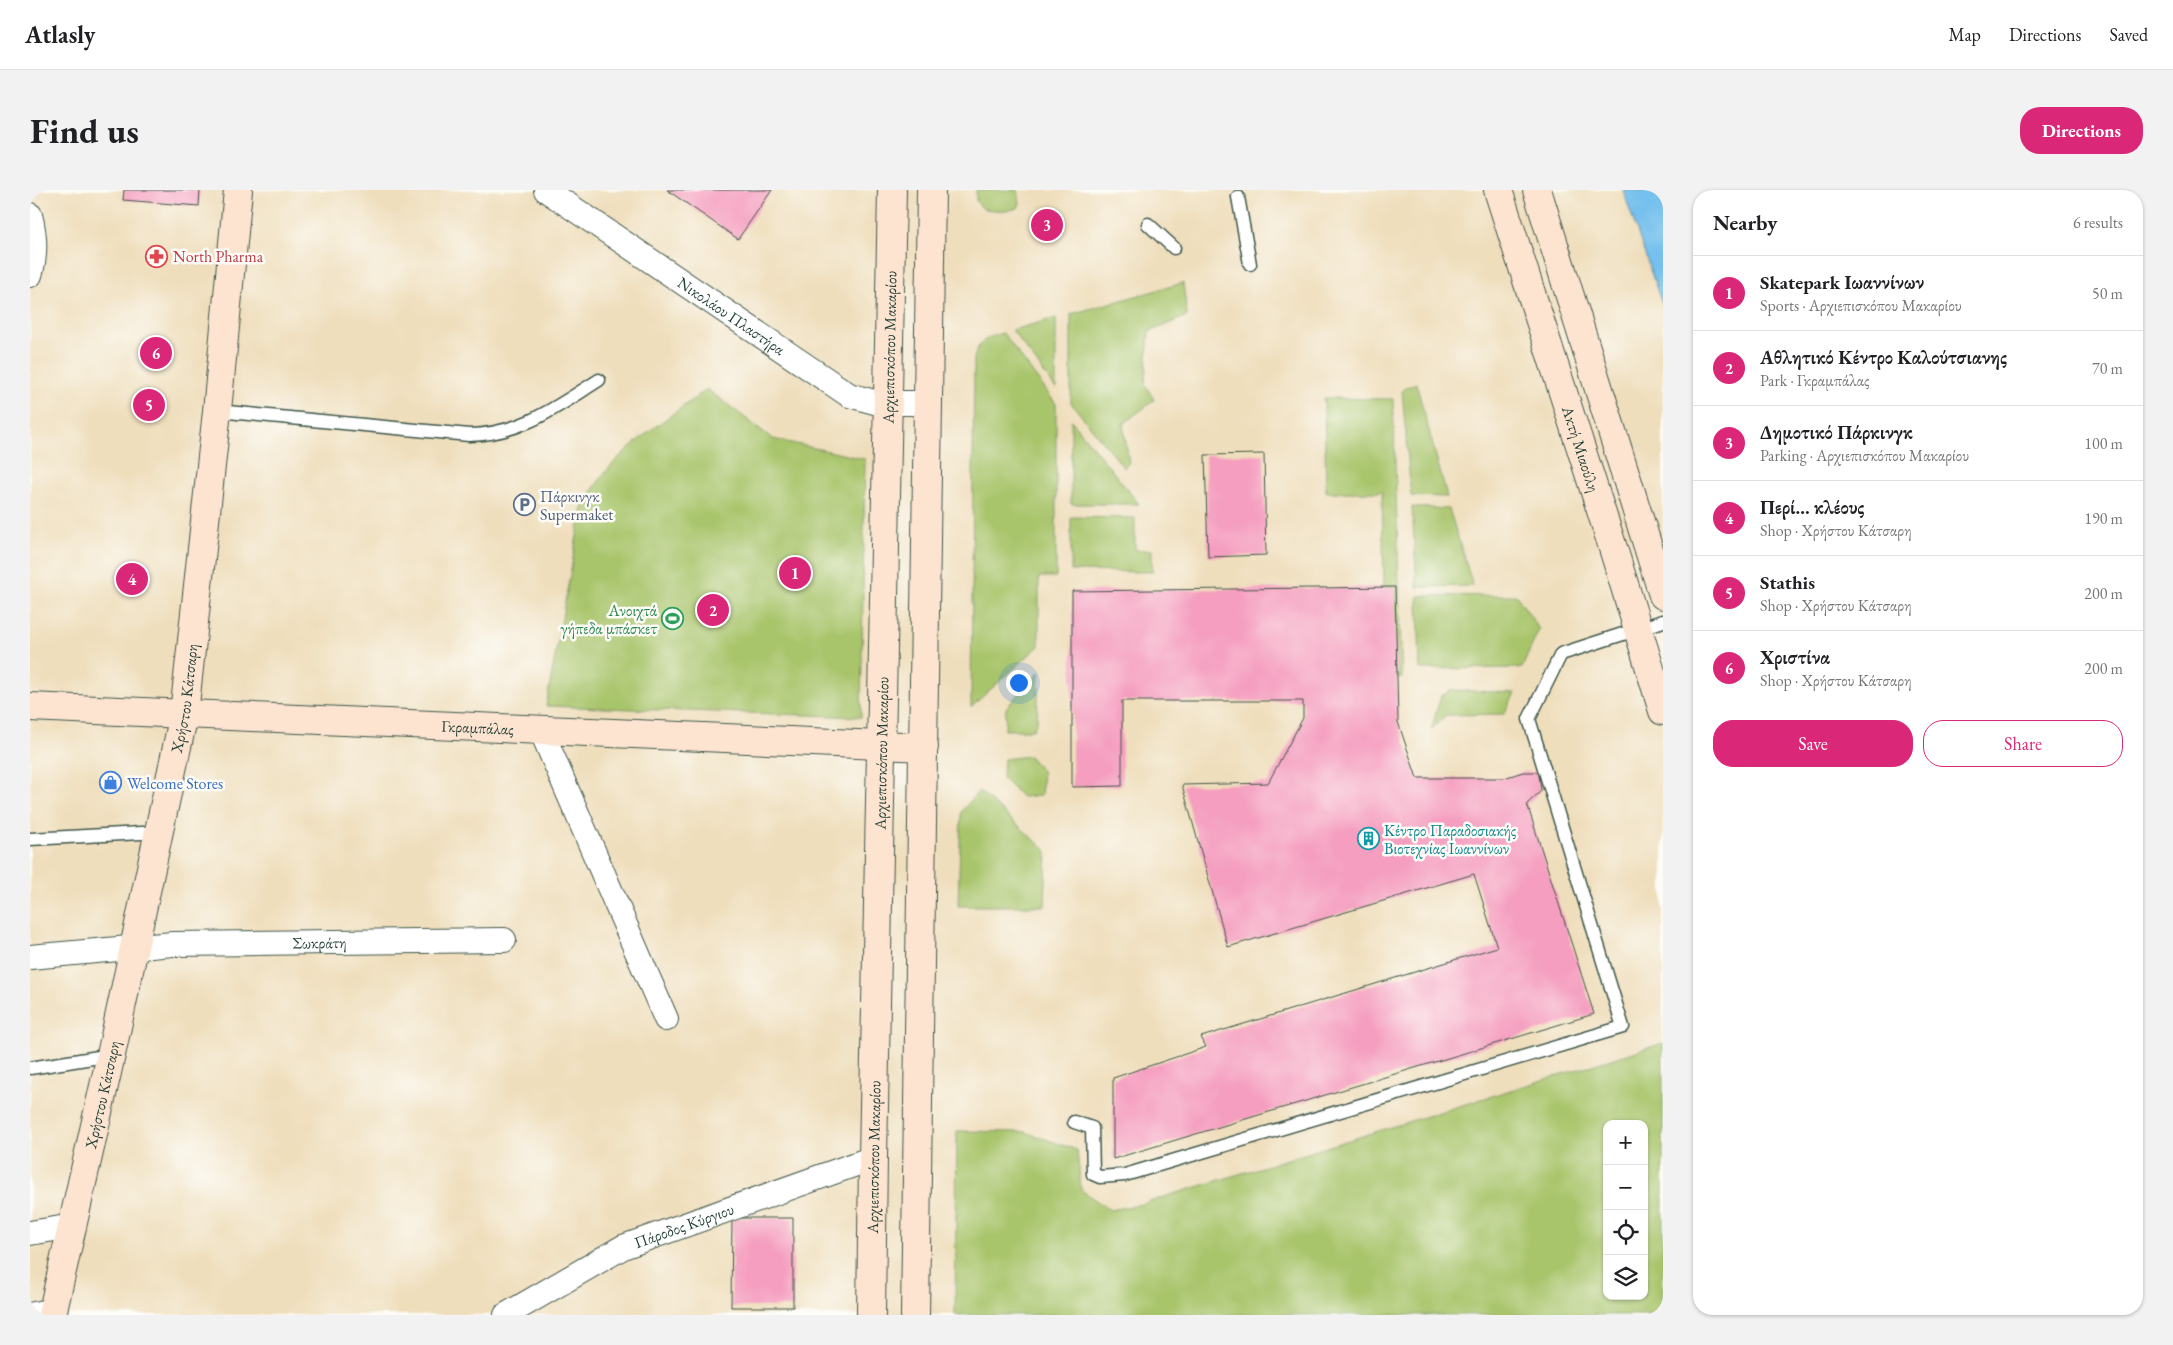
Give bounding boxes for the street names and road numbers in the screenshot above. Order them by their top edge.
street label: Αρχιεπισκόπου Μακαρίου [877,270,901,425]
street label: Νικολάου Πλαστήρα [673,272,790,360]
street label: Ακτή Μιαούλη [1557,402,1604,495]
street label: Χρήστου Κάτσαρη [166,643,203,756]
street label: Αρχιεπισκόπου Μακαρίου [869,676,893,831]
street label: Γκραμπάλας [441,715,515,740]
street label: Σωκράτη [292,932,347,954]
street label: Χρήστου Κάτσαρη [80,1039,125,1152]
street label: Αρχιεπισκόπου Μακαρίου [862,1080,886,1235]
street label: Πάροδος Κύργιου [631,1198,737,1253]

